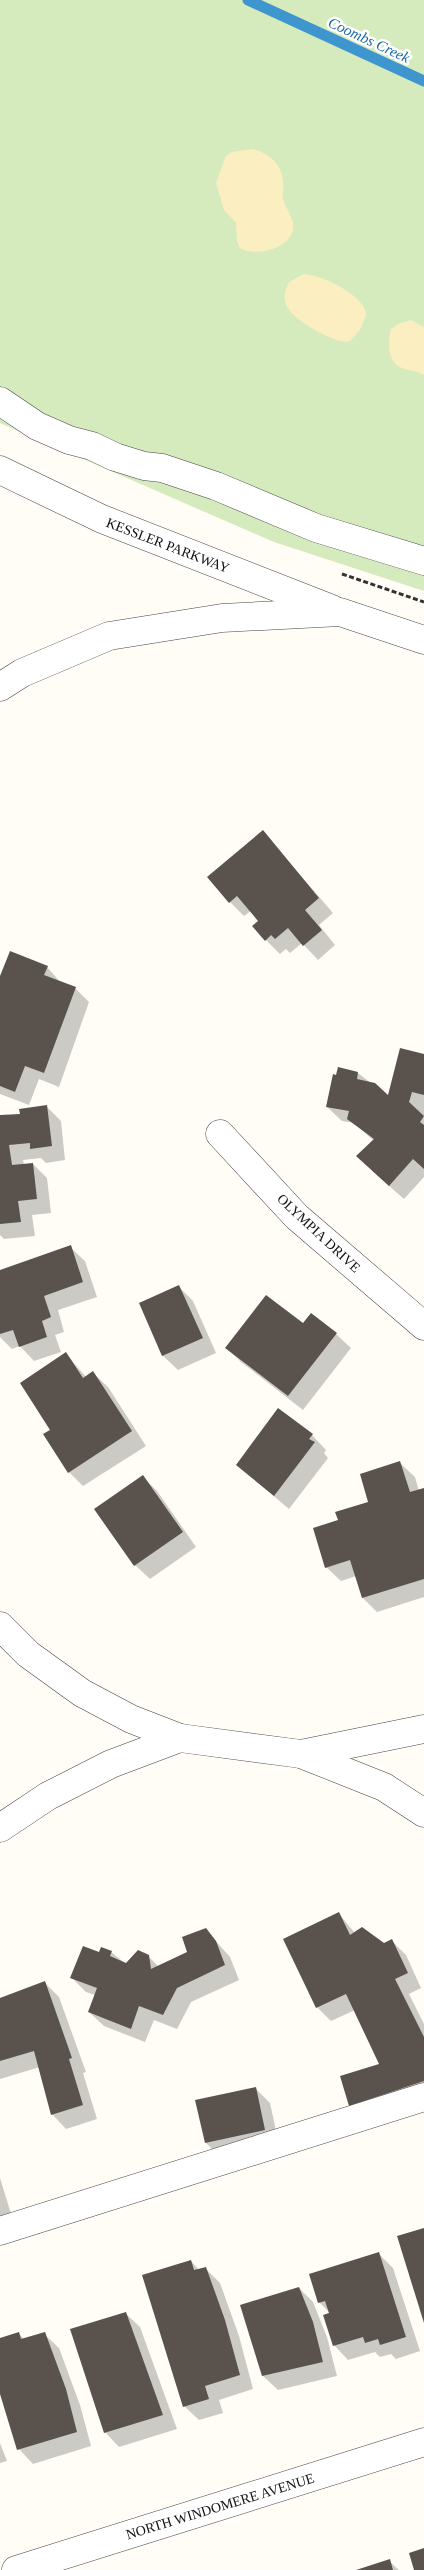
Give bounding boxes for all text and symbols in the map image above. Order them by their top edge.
water label: Coombs Creek [326,14,413,66]
street label: KESSLER PARKWAY [104,515,232,576]
street label: OLYMPIA DRIVE [274,1191,363,1276]
street label: NORTH WINDOMERE AVENUE [124,2471,316,2542]

